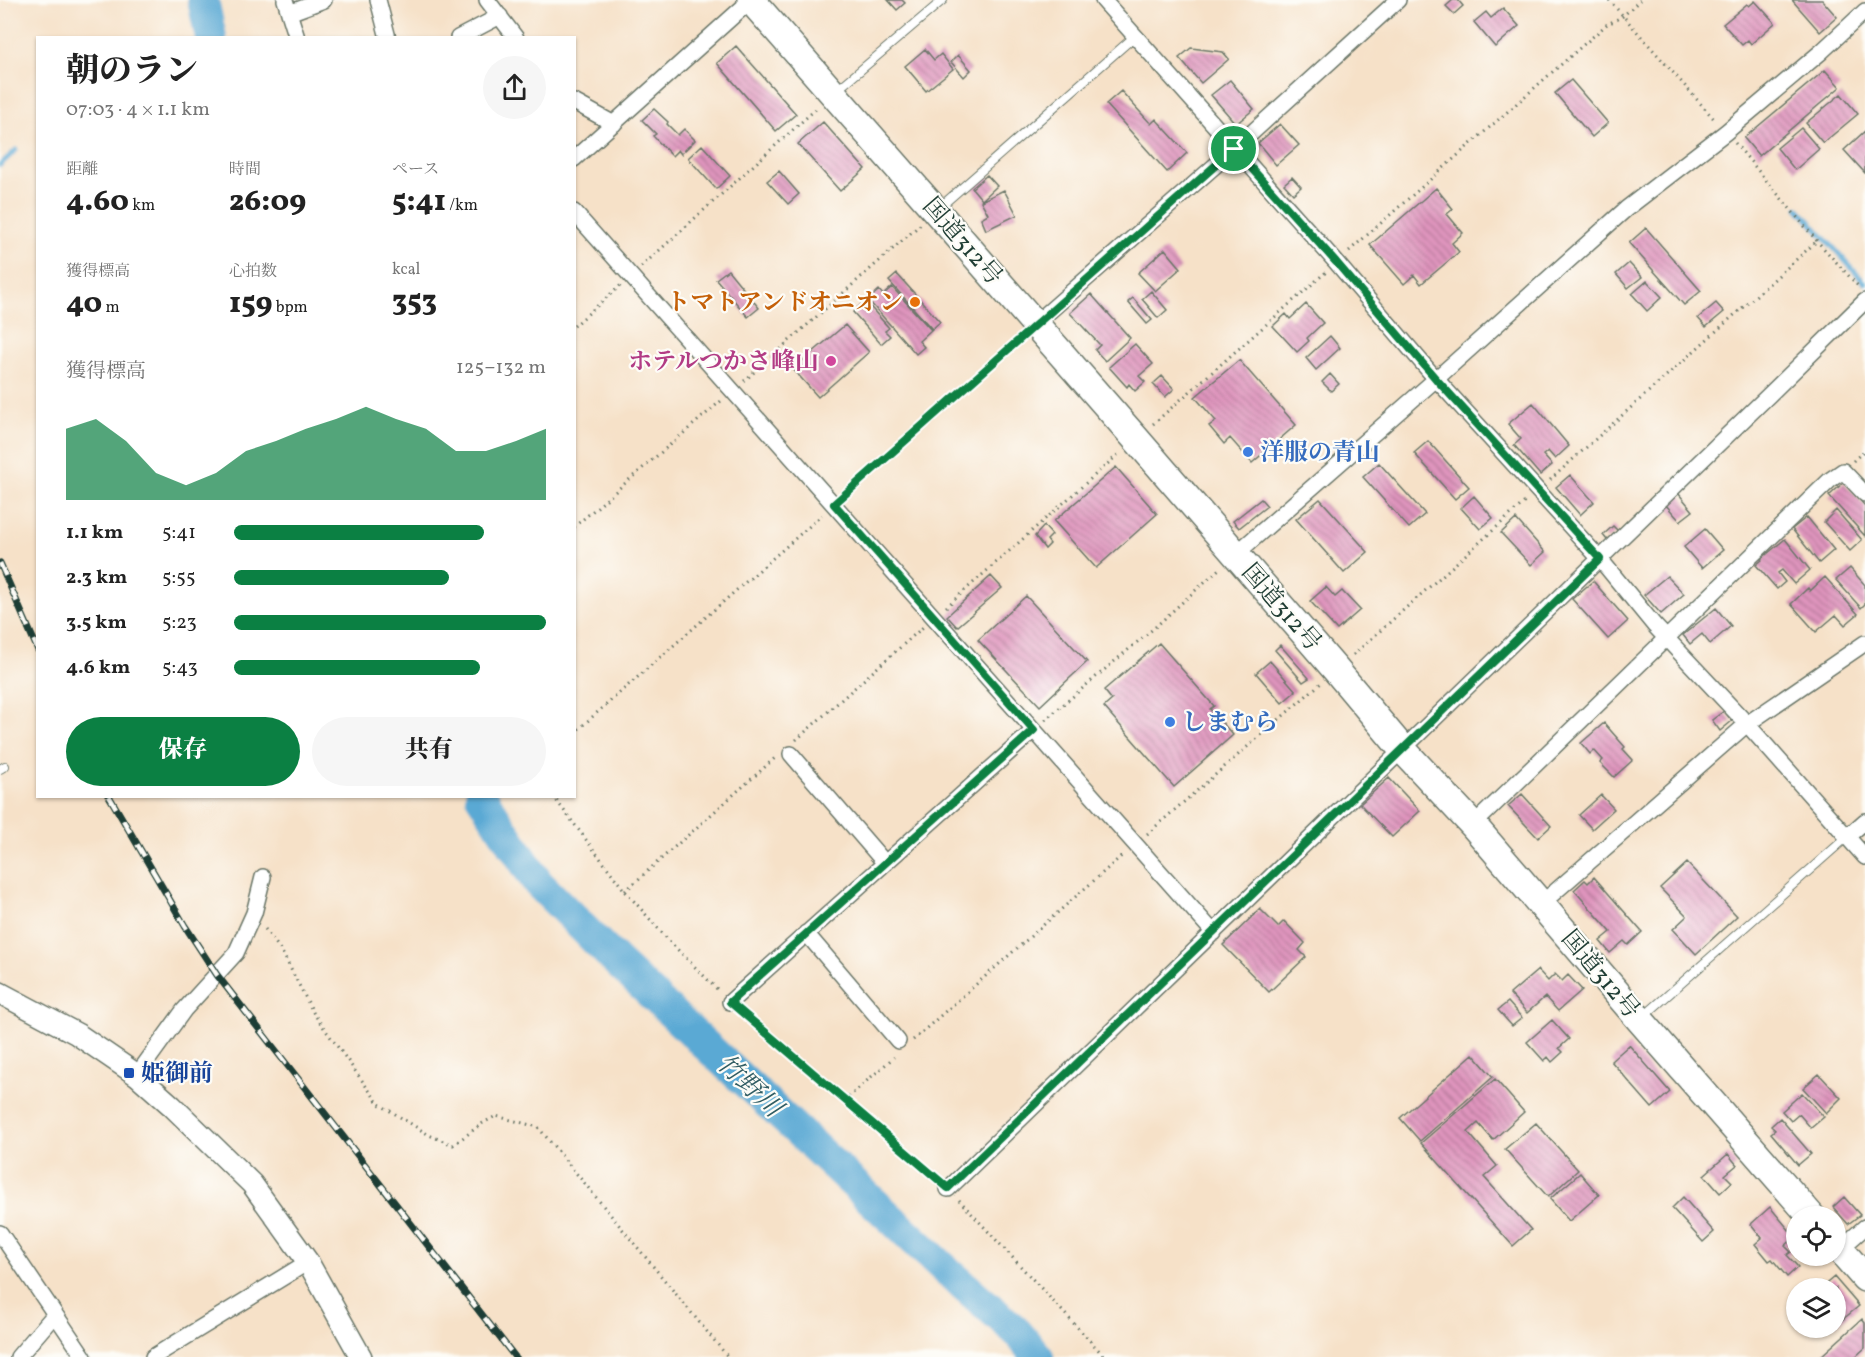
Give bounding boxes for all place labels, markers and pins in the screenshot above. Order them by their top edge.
pin [1208,123,1259,174]
place label: トマトアンドオニオン [666,287,903,321]
marker: トマトアンドオニオン [908,295,922,309]
place label: ホテルつかさ峰山 [628,346,819,380]
marker: ホテルつかさ峰山 [824,354,838,368]
place label: 洋服の青山 [1260,437,1380,471]
marker: 洋服の青山 [1241,445,1255,459]
place label: しまむら [1182,707,1278,741]
marker: しまむら [1163,715,1177,729]
place label: 姫御前 [141,1058,213,1092]
marker: 姫御前 [122,1066,136,1080]

